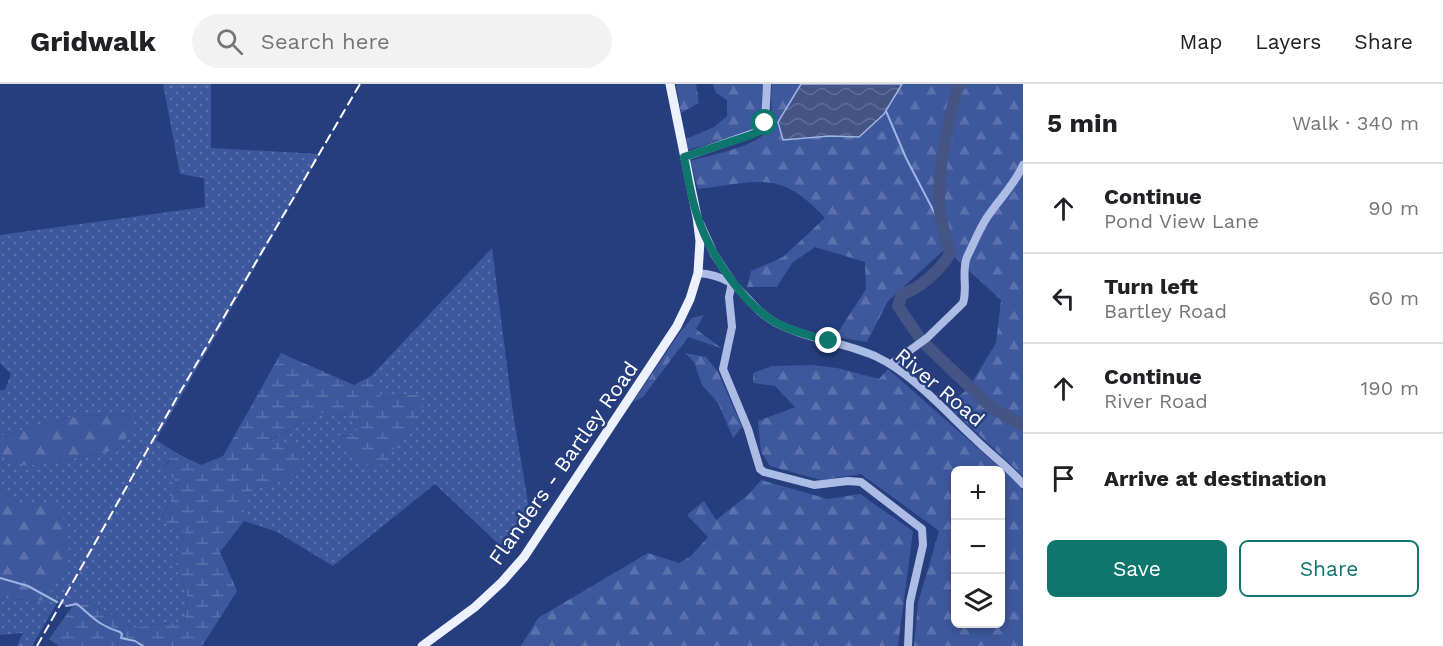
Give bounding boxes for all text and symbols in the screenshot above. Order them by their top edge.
search box [192,14,612,68]
text: Gridwalk [30,25,156,58]
icon: search [213,25,246,58]
text: Search here [261,29,390,54]
text: Map [1179,29,1222,54]
text: Layers [1255,29,1321,54]
text: Share [1354,29,1413,54]
text: 5 min [1047,108,1118,138]
route start [751,109,777,135]
text: Walk · 340 m [1292,111,1419,135]
text: Continue [1104,184,1202,209]
icon: ahead [1047,192,1080,225]
text: 90 m [1368,196,1419,220]
text: Pond View Lane [1104,209,1259,233]
text: Turn left [1104,274,1198,299]
icon: left [1047,282,1080,315]
text: 60 m [1369,286,1419,310]
text: Bartley Road [1104,299,1227,323]
route end [815,327,841,353]
street label: River Road [890,342,990,432]
street label: Flanders - Bartley Road [483,356,643,570]
text: Continue [1104,364,1202,389]
icon: ahead [1047,372,1080,405]
text: 190 m [1361,376,1419,400]
text: River Road [1104,389,1208,413]
icon: arrive [1047,462,1080,495]
map controls [951,466,1005,628]
button: + [951,466,1005,520]
text: Arrive at destination [1104,466,1327,491]
button: − [951,520,1005,574]
button: Save [1047,540,1227,597]
button: Share [1239,540,1419,597]
button: layers [951,574,1005,628]

